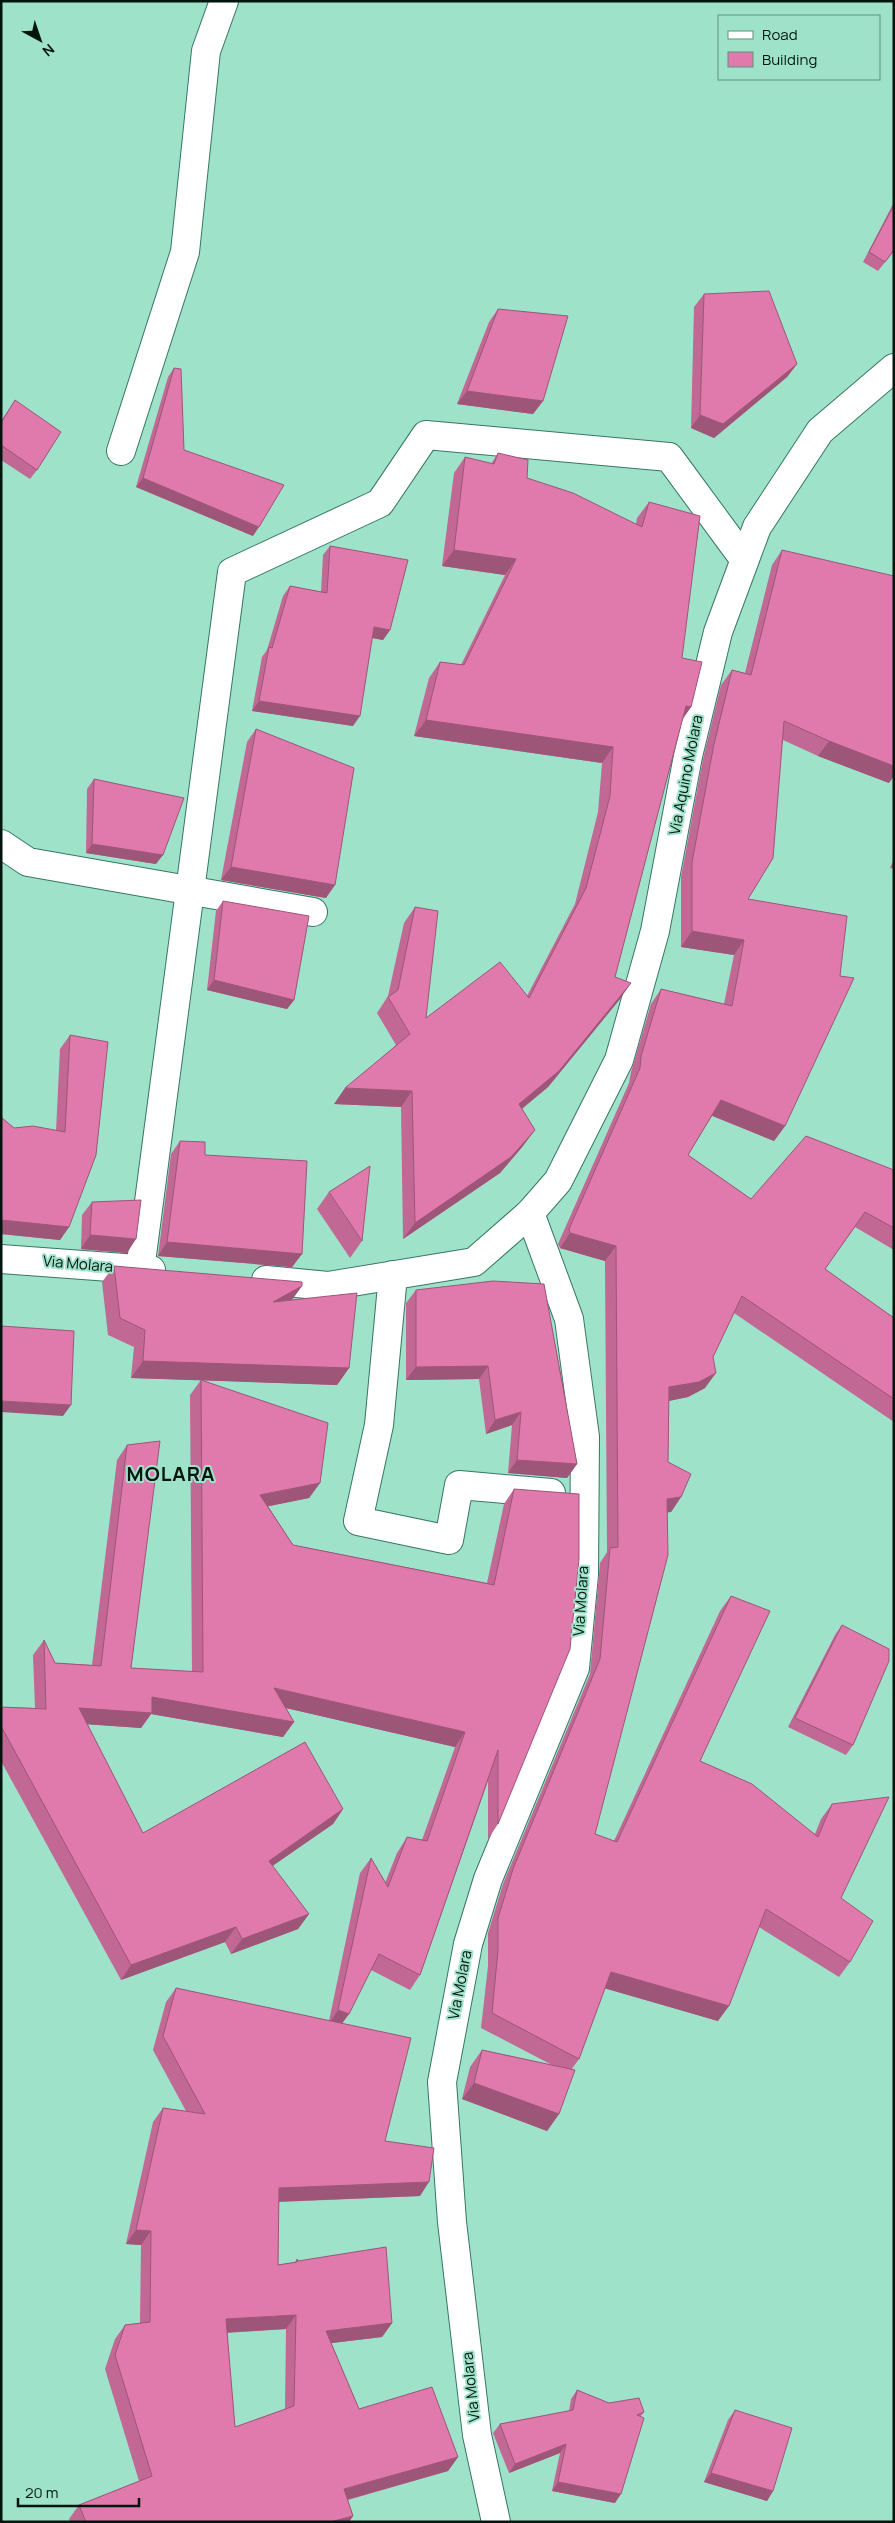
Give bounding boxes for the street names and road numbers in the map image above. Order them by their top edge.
street label: Via Aquino Molara [664,713,707,837]
street label: Via Molara [42,1250,114,1277]
street label: Via Molara [568,1565,593,1637]
street label: Via Molara [442,1948,477,2021]
street label: Via Molara [456,2351,485,2423]

